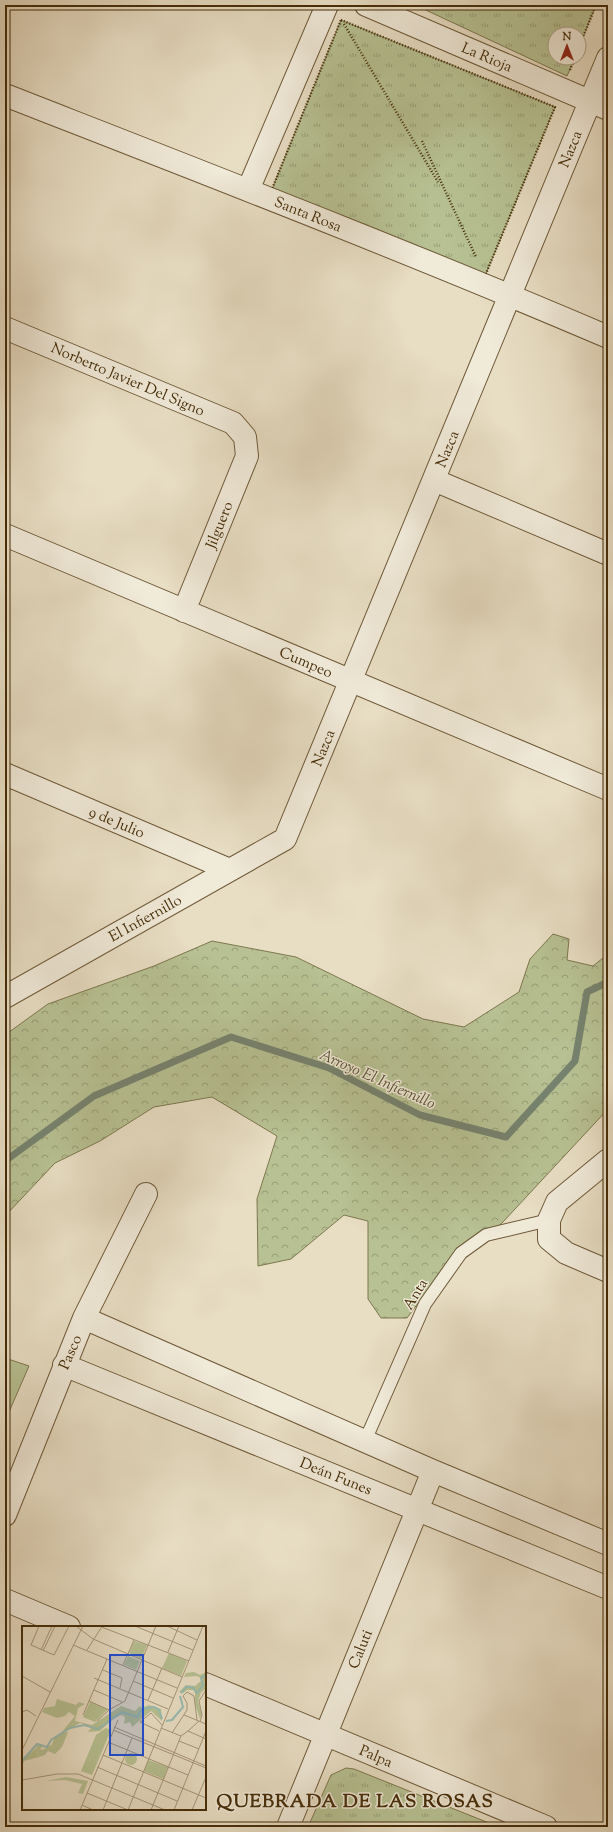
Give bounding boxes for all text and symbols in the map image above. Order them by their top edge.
north arrow [547,26,587,66]
text: N [562,29,572,45]
street label: La Rioja [458,38,515,78]
street label: Nazca [555,128,588,171]
street label: Santa Rosa [271,192,344,238]
street label: Norberto Javier Del Signo [47,338,208,422]
street label: Nazca [432,428,465,471]
street label: Jilguero [201,499,239,553]
street label: Cumpeo [275,643,335,684]
street label: Nazca [308,727,341,770]
street label: 9 de Julio [85,802,147,844]
street label: El Infiernillo [105,891,186,948]
water label: Arroyo El Infiernillo [315,1044,439,1116]
street label: Anta [399,1275,434,1314]
street label: Pasco [55,1332,88,1373]
street label: Deán Funes [296,1453,375,1501]
inset map [22,1626,206,1810]
street label: Caluti [344,1627,379,1672]
street label: Palpa [355,1741,395,1774]
district label: QUEBRADA DE LAS ROSAS [216,1789,494,1816]

